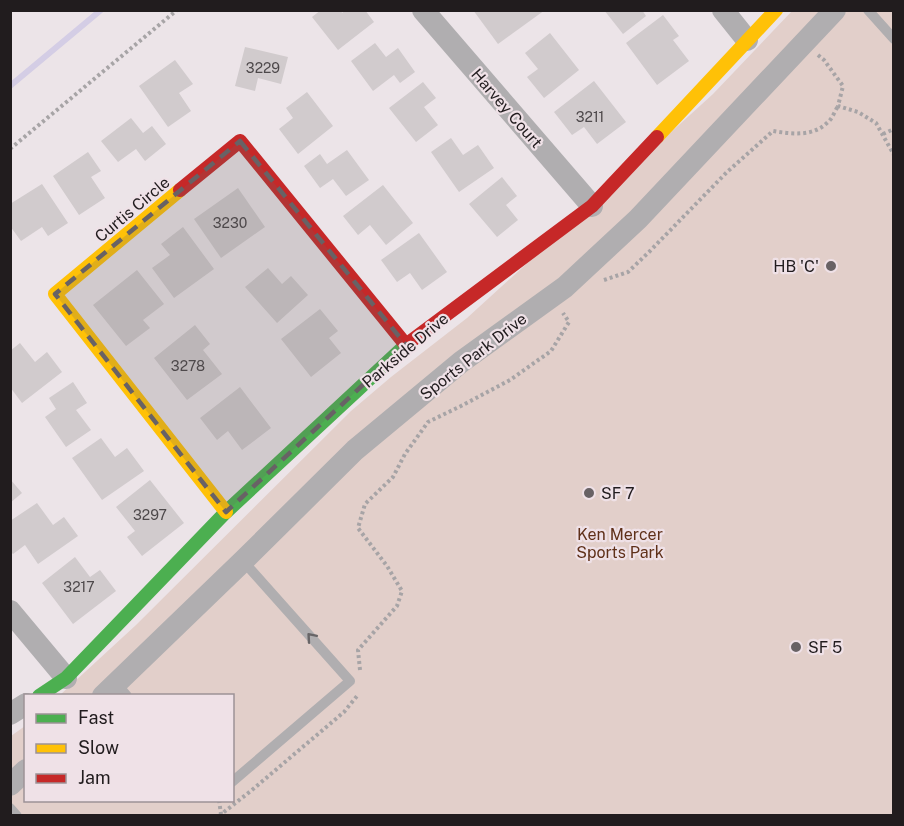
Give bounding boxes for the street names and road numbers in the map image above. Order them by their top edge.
street label: Harvey Court [467,65,546,152]
street label: Curtis Circle [91,173,174,246]
street label: Parkside Drive [358,309,452,392]
street label: Sports Park Drive [416,309,530,404]

